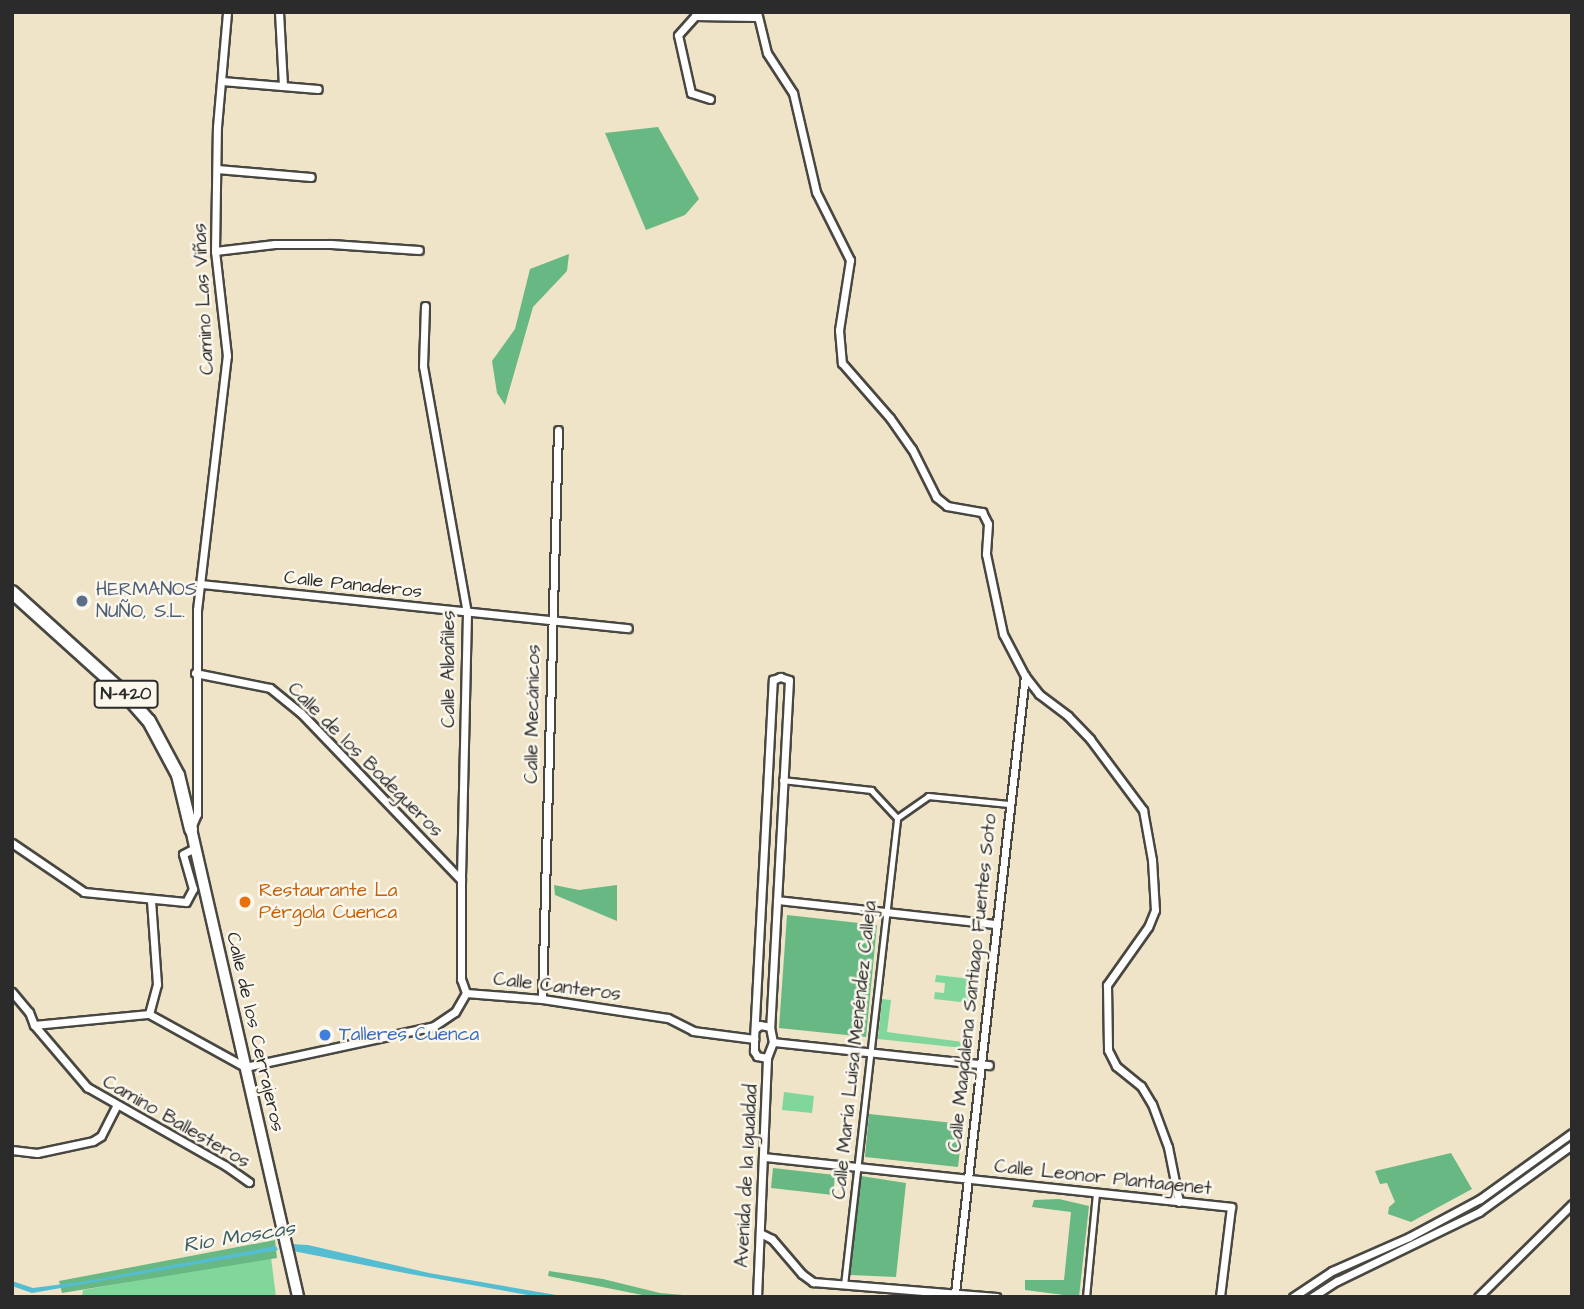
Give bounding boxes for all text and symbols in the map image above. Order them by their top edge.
street label: Camino Las Viñas [189,222,219,376]
street label: Calle Panaderos [283,566,423,604]
place label: HERMANOS NUÑO, S.L. [96,579,197,623]
marker: HERMANOS NUÑO, S.L. [74,593,90,609]
street label: Calle Albañiles [438,610,460,728]
street label: Calle Mecánicos [520,644,546,784]
street label: Calle de los Bodegueros [283,678,447,842]
road number: N-420 [93,680,159,708]
street label: Calle Magdalena Santiago Fuentes Soto [944,813,1002,1153]
place label: Restaurante La Pérgola Cuenca [259,880,397,924]
marker: Restaurante La Pérgola Cuenca [237,894,253,910]
street label: Calle María Luisa Menéndez Calleja [828,900,882,1200]
street label: Calle de los Cerrajeros [221,930,289,1134]
street label: Calle Canteros [492,968,622,1006]
place label: Talleres Cuenca [339,1024,479,1046]
marker: Talleres Cuenca [317,1027,333,1043]
street label: Camino Ballesteros [98,1071,254,1173]
street label: Avenida de la Igualdad [731,1084,763,1268]
street label: Calle Leonor Plantagenet [993,1155,1213,1201]
water label: Rio Moscas [181,1216,297,1258]

